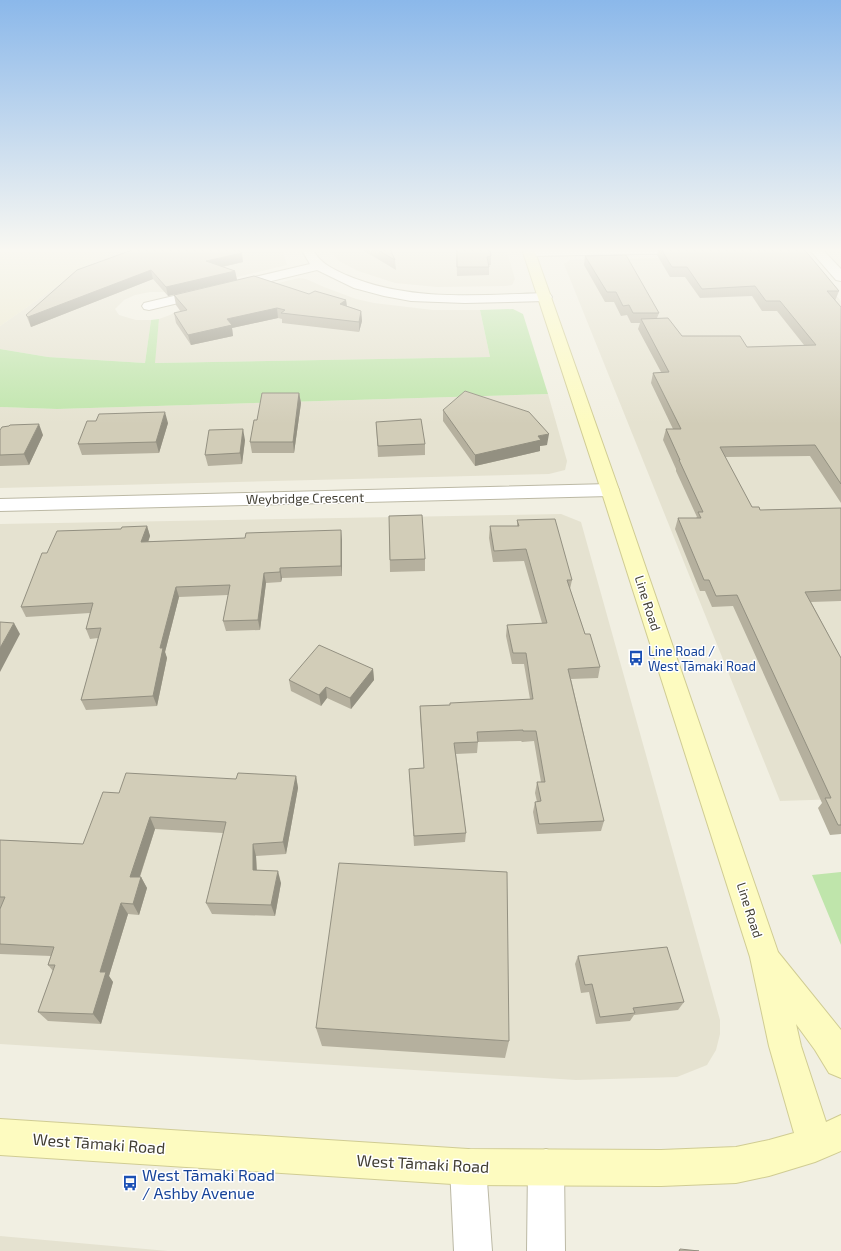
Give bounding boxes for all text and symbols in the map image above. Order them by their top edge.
street label: Weybridge Crescent [246,489,364,507]
street label: Line Road [632,573,664,633]
place label: Line Road / West Tāmaki Road [648,643,756,674]
bus stop icon: Line Road / West Tāmaki Road [627,649,645,667]
street label: Line Road [734,880,766,940]
street label: West Tāmaki Road [32,1129,166,1157]
street label: West Tāmaki Road [356,1150,490,1176]
place label: West Tāmaki Road / Ashby Avenue [142,1165,275,1202]
bus stop icon: West Tāmaki Road / Ashby Avenue [121,1174,139,1192]

